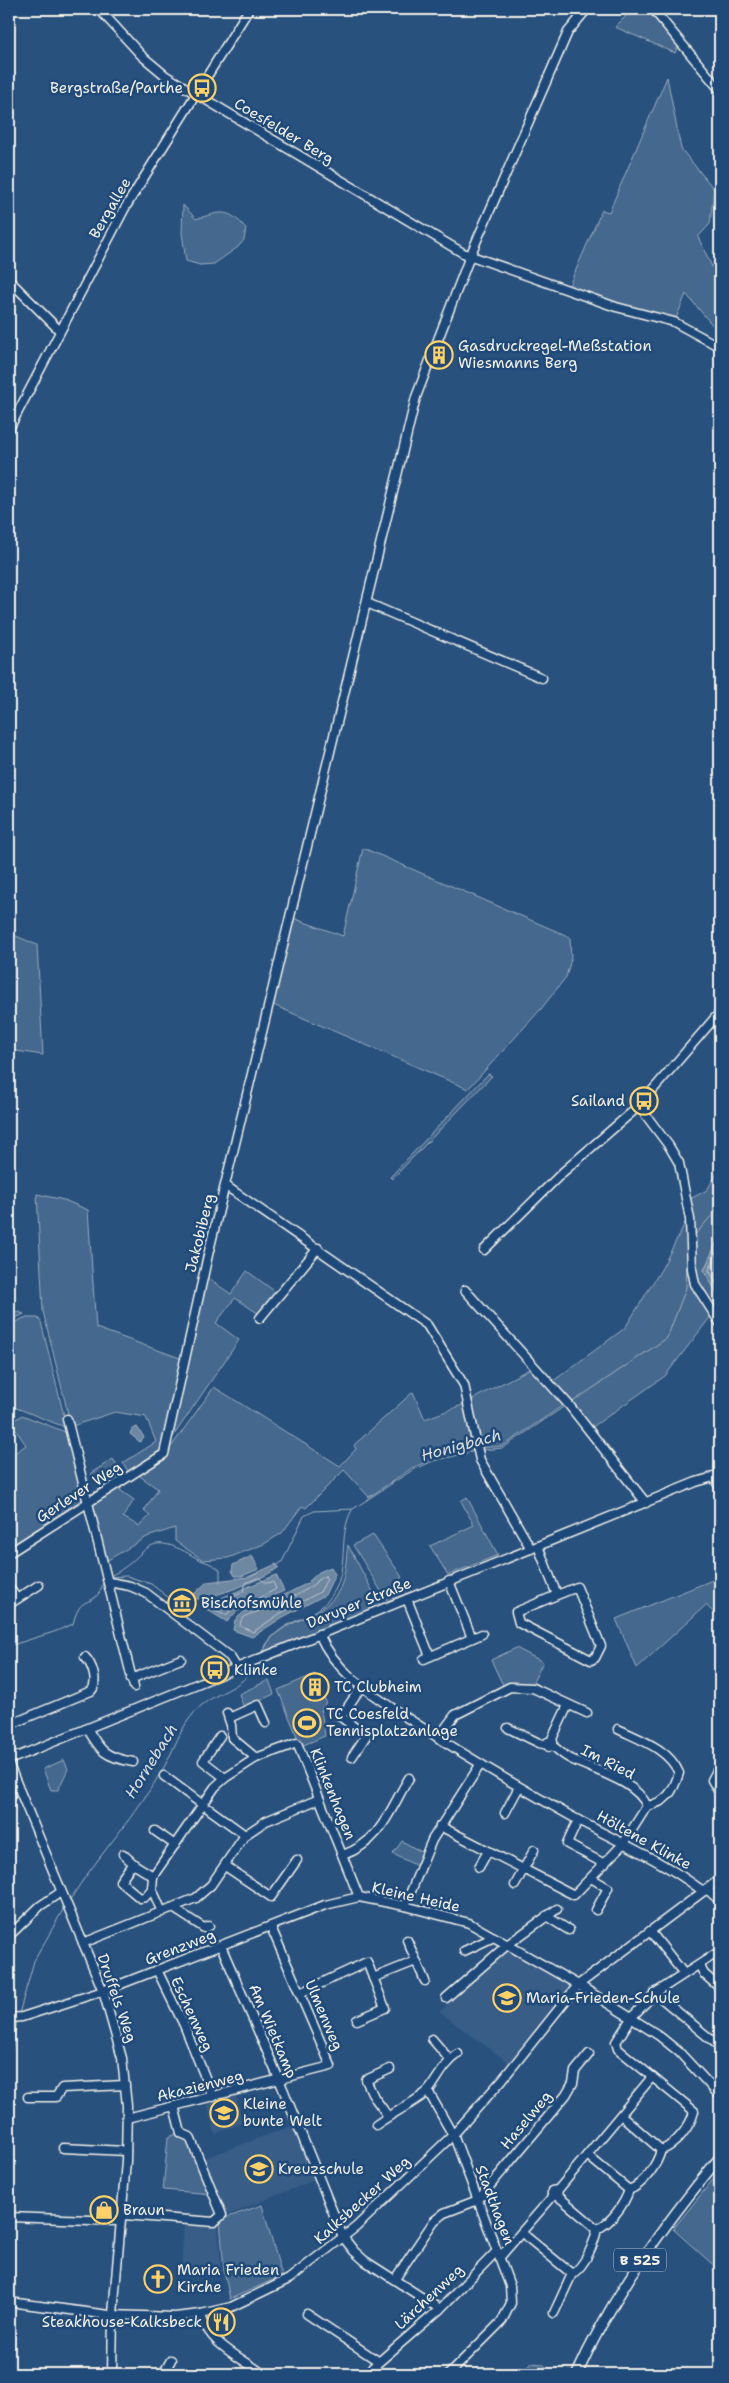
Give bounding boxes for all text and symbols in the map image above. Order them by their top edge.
bus stop icon: Bergstraße/Parthe [187,73,217,103]
place label: Bergstraße/Parthe [50,78,183,98]
street label: Coesfelder Berg [230,93,338,169]
street label: Bergallee [84,174,136,242]
place label: Gasdruckregel-Meßstation Wiesmanns Berg [458,336,652,373]
building icon: Gasdruckregel-Meßstation Wiesmanns Berg [424,340,454,370]
bus stop icon: Sailand [629,1086,659,1116]
place label: Sailand [571,1091,625,1111]
street label: Jakobiberg [181,1192,219,1274]
water label: Honigbach [419,1424,503,1466]
street label: Gerlever Weg [32,1457,126,1527]
street label: Daruper Straße [304,1573,414,1633]
museum icon: Bischofsmühle [167,1588,197,1618]
place label: Bischofsmühle [201,1593,302,1613]
bus stop icon: Klinke [200,1655,230,1685]
place label: Klinke [234,1660,278,1680]
building icon: TC Clubheim [300,1672,330,1702]
place label: TC Clubheim [334,1677,422,1697]
place label: TC Coesfeld Tennisplatzanlage [326,1704,458,1741]
sports icon: TC Coesfeld Tennisplatzanlage [292,1708,322,1738]
water label: Hornebach [120,1720,182,1802]
street label: Im Ried [578,1740,639,1784]
street label: Klinkenhagen [305,1745,361,1843]
street label: Höltene Klinke [593,1806,695,1874]
street label: Kleine Heide [370,1877,462,1917]
street label: Grenzweg [142,1924,218,1970]
street label: Druffels Weg [92,1951,142,2045]
street label: Eschenweg [166,1973,218,2055]
street label: Ulmenweg [300,1977,348,2053]
street label: Am Wietkamp [244,1981,302,2081]
school or university icon: Maria-Frieden-Schule [492,1983,522,2013]
place label: Maria-Frieden-Schule [526,1988,680,2008]
street label: Akazienweg [155,2066,245,2106]
street label: Haselweg [496,2087,556,2153]
place label: Kleine bunte Welt [243,2094,322,2131]
school or university icon: Kleine bunte Welt [209,2098,239,2128]
street label: Kalksbecker Weg [310,2151,414,2249]
school or university icon: Kreuzschule [244,2154,274,2184]
place label: Kreuzschule [278,2159,364,2179]
street label: Stadthagen [471,2162,519,2248]
shop icon: Braun [89,2195,119,2225]
place label: Braun [123,2200,165,2220]
road number: B 525 [614,2248,666,2272]
place label: Maria Frieden Kirche [177,2260,279,2297]
street label: Lärchenweg [390,2260,468,2334]
church icon: Maria Frieden Kirche [143,2264,173,2294]
restaurant icon: Steakhouse-Kalksbeck [206,2307,236,2337]
place label: Steakhouse-Kalksbeck [42,2312,202,2332]

